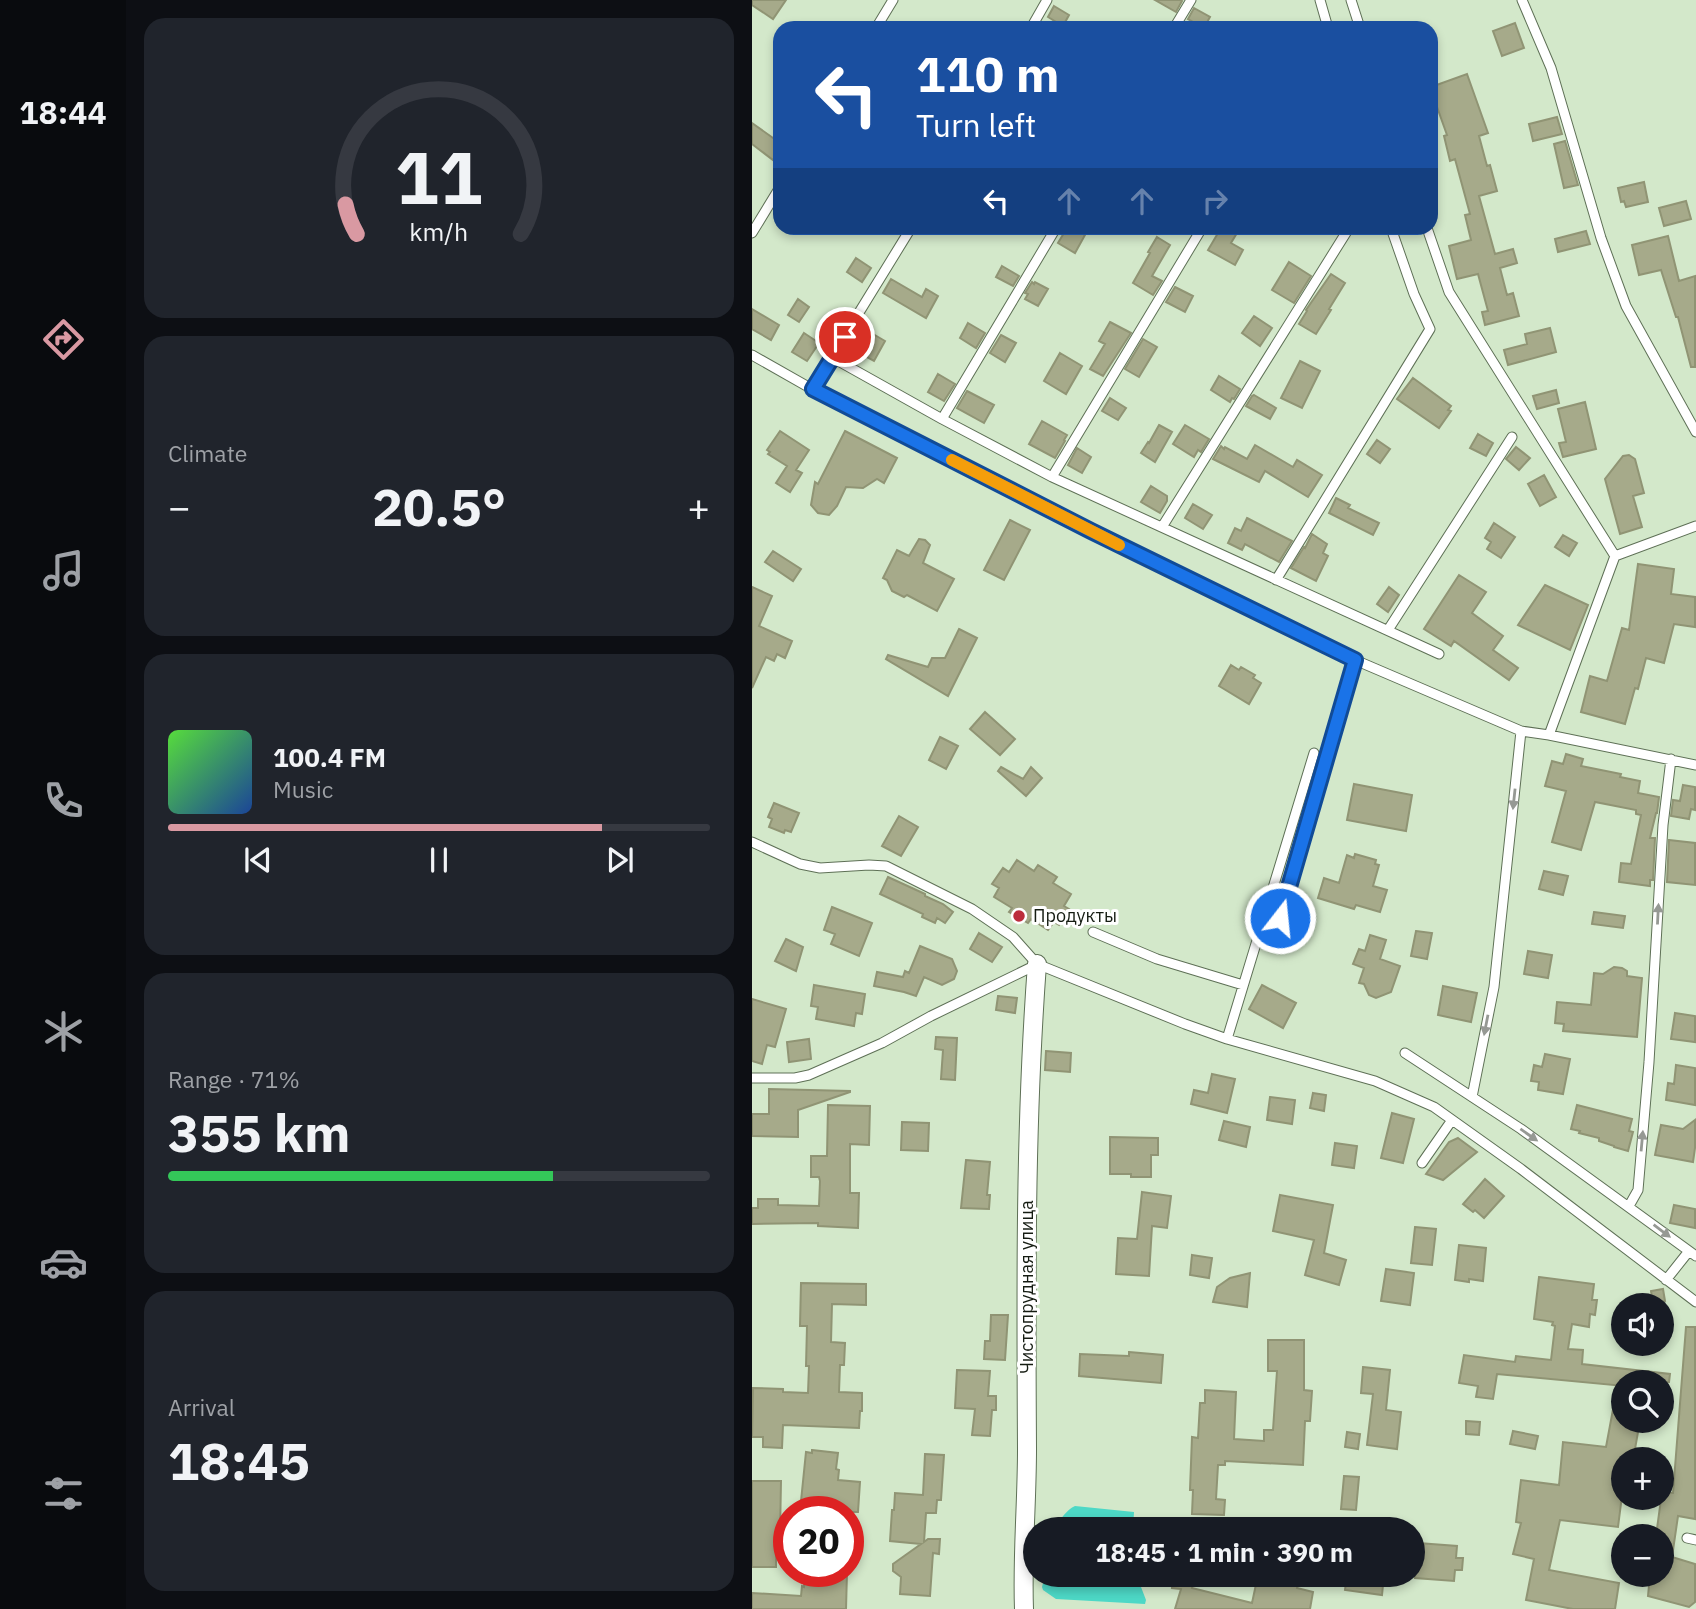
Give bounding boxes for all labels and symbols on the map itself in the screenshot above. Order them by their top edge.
pin [815,307,875,367]
one-way arrow [1508,788,1519,810]
position arrow [1243,881,1317,955]
one-way arrow [1653,902,1664,924]
place label: Продукты [1033,904,1117,927]
marker: Продукты [1011,908,1027,924]
one-way arrow [1481,1014,1492,1036]
one-way arrow [1520,1128,1538,1142]
one-way arrow [1637,1129,1648,1151]
street label: Чистопрудная улица [1015,1200,1038,1374]
one-way arrow [1653,1224,1671,1238]
speed limit sign: 20 [773,1496,864,1587]

